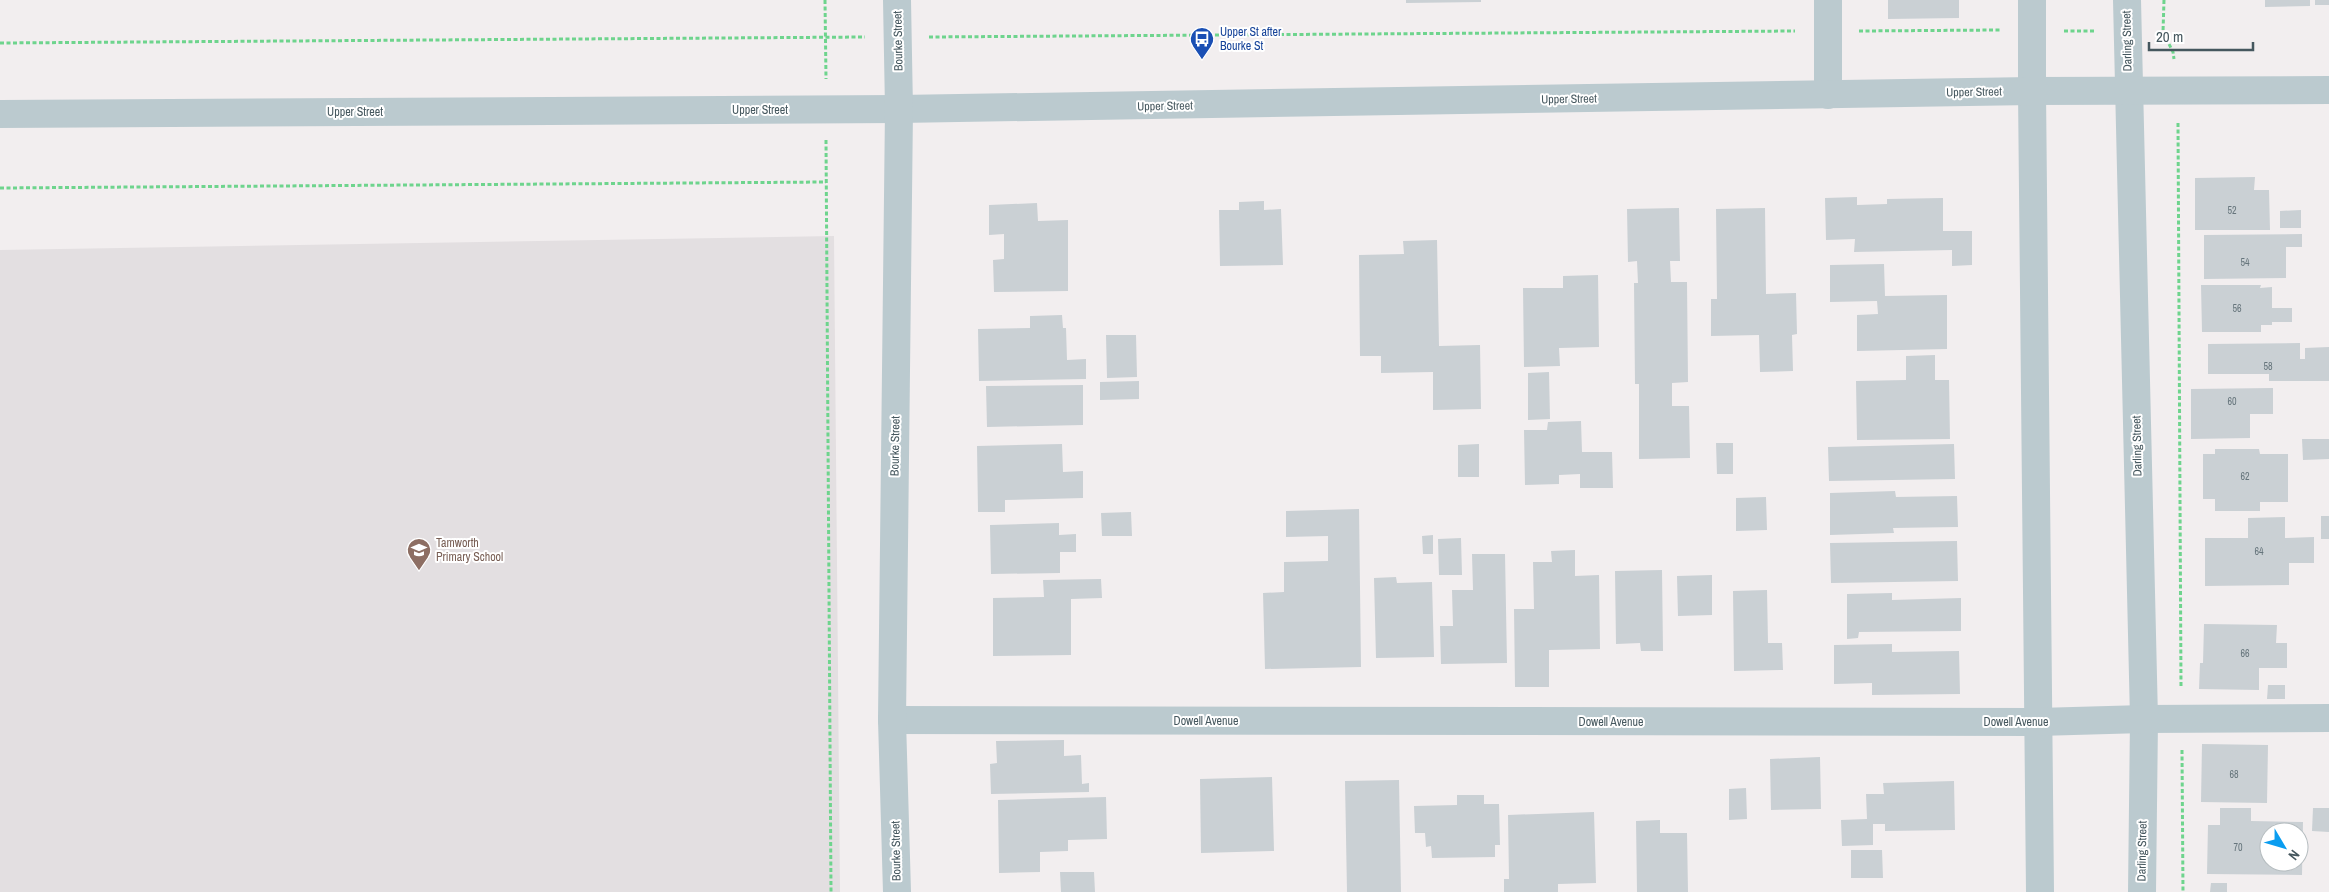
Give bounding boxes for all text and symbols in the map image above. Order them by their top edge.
street label: Darling Street [2118,10,2136,71]
street label: Bourke Street [889,11,907,71]
scale bar [2149,20,2253,52]
place label: Upper St after Bourke St [1220,24,1282,54]
bus stop icon: Upper St after Bourke St [1189,26,1215,60]
text: 20 m [2156,26,2183,47]
street label: Upper Street [1946,84,2002,100]
street label: Upper Street [1541,91,1597,107]
street label: Upper Street [1137,98,1193,114]
street label: Upper Street [732,102,788,118]
street label: Upper Street [327,104,383,120]
house number: 52 [2227,204,2237,217]
house number: 54 [2240,256,2250,269]
house number: 56 [2232,302,2242,315]
house number: 58 [2263,360,2273,373]
house number: 60 [2227,395,2237,408]
street label: Darling Street [2128,415,2146,476]
street label: Bourke Street [886,416,904,476]
house number: 62 [2240,470,2250,483]
place label: Tamworth Primary School [436,535,503,565]
school or university icon: Tamworth Primary School [406,537,432,571]
house number: 64 [2254,545,2264,558]
house number: 66 [2240,647,2250,660]
street label: Dowell Avenue [1174,713,1238,729]
street label: Dowell Avenue [1579,714,1643,730]
street label: Dowell Avenue [1984,714,2048,730]
house number: 68 [2229,768,2239,781]
street label: Darling Street [2133,820,2151,881]
street label: Bourke Street [887,821,905,881]
north arrow [2259,822,2309,872]
house number: 70 [2233,841,2243,854]
text: N [2285,846,2304,864]

